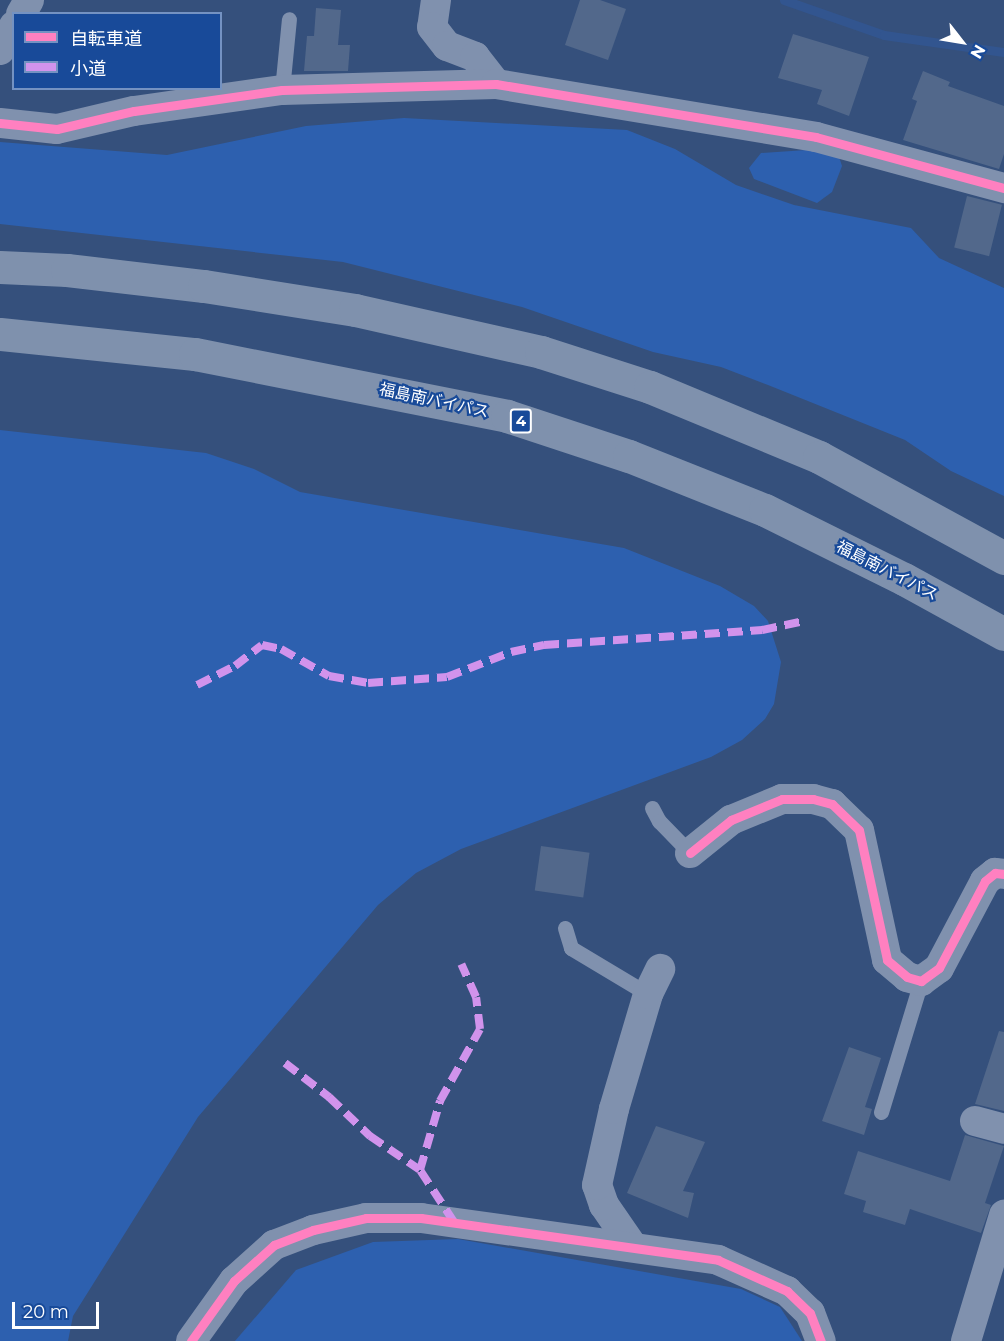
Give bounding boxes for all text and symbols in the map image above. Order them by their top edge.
legend [12,12,222,90]
north arrow [932,12,992,72]
text: 自転車道 [70,28,142,50]
text: N [966,41,989,62]
text: 小道 [70,58,106,80]
street label: 福島南バイパス [377,380,491,422]
road number: 4 [509,409,533,433]
street label: 福島南バイパス [833,537,941,605]
scale bar [15,1290,102,1328]
text: 20 m [23,1301,69,1323]

